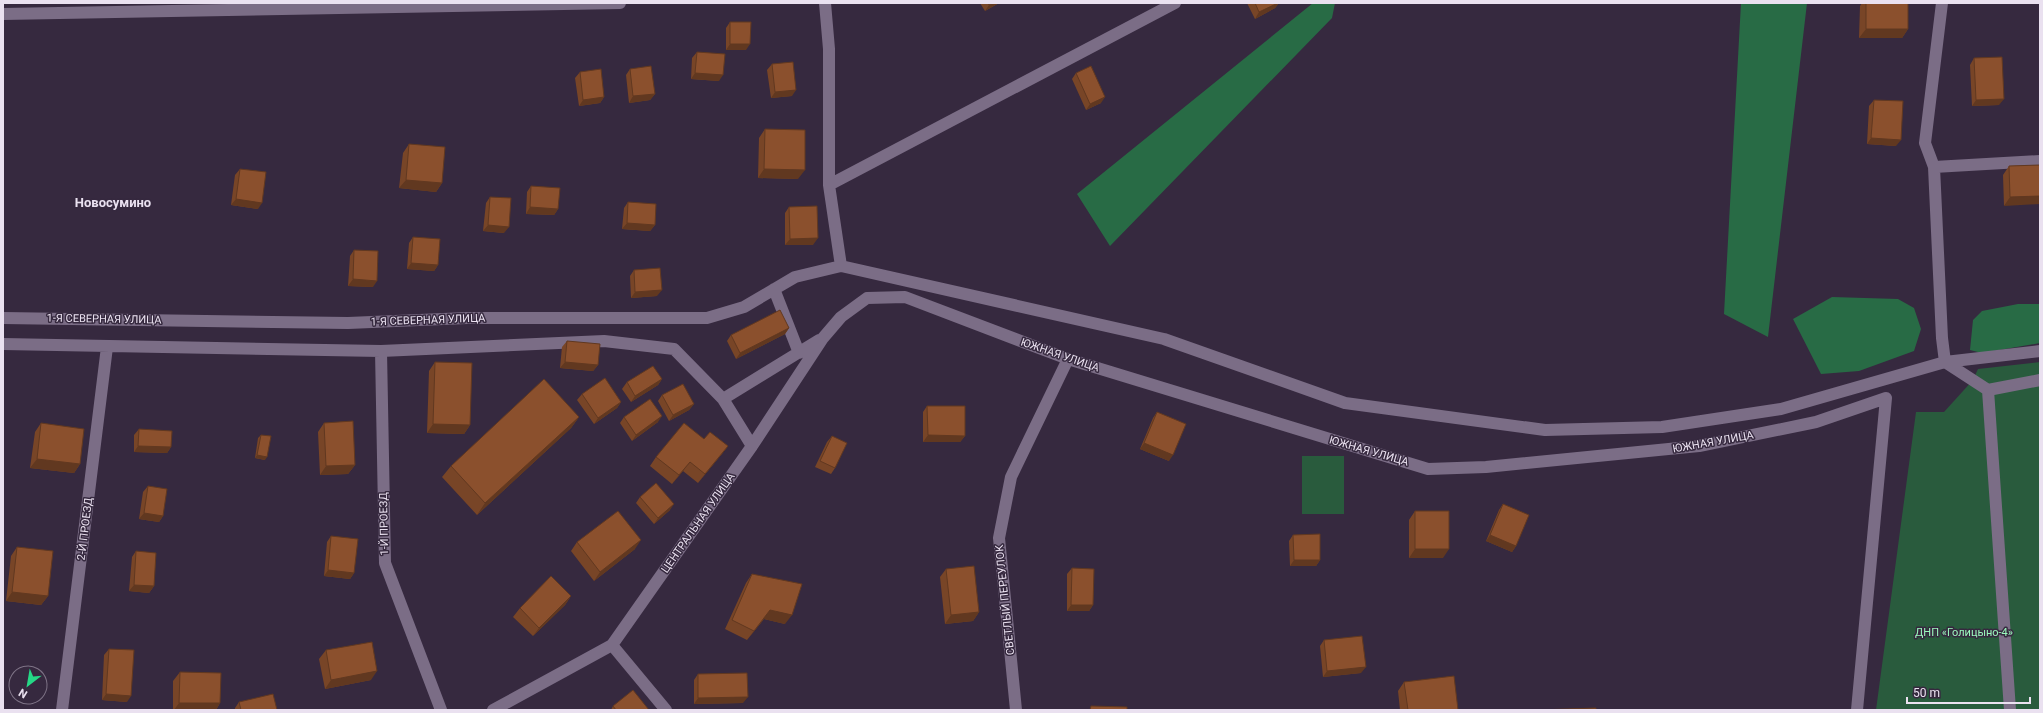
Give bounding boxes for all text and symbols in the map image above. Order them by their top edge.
district label: Новосумино [75,195,151,210]
street label: 1-Я СЕВЕРНАЯ УЛИЦА [46,311,162,327]
street label: 1-Я СЕВЕРНАЯ УЛИЦА [370,311,486,329]
street label: ЮЖНАЯ УЛИЦА [1019,335,1102,375]
street label: ЮЖНАЯ УЛИЦА [1671,428,1755,456]
street label: ЮЖНАЯ УЛИЦА [1328,433,1411,469]
street label: ЦЕНТРАЛЬНАЯ УЛИЦА [659,470,738,576]
street label: 1-Й ПРОЕЗД [377,492,391,556]
street label: 2-Й ПРОЕЗД [75,497,95,561]
street label: СВЕТЛЫЙ ПЕРЕУЛОК [993,543,1017,656]
park label: ДНП «Голицыно-4» [1915,626,2013,639]
north arrow [8,665,48,705]
scale bar [1907,679,2030,705]
text: N [16,685,30,701]
text: 50 m [1913,686,1940,700]

